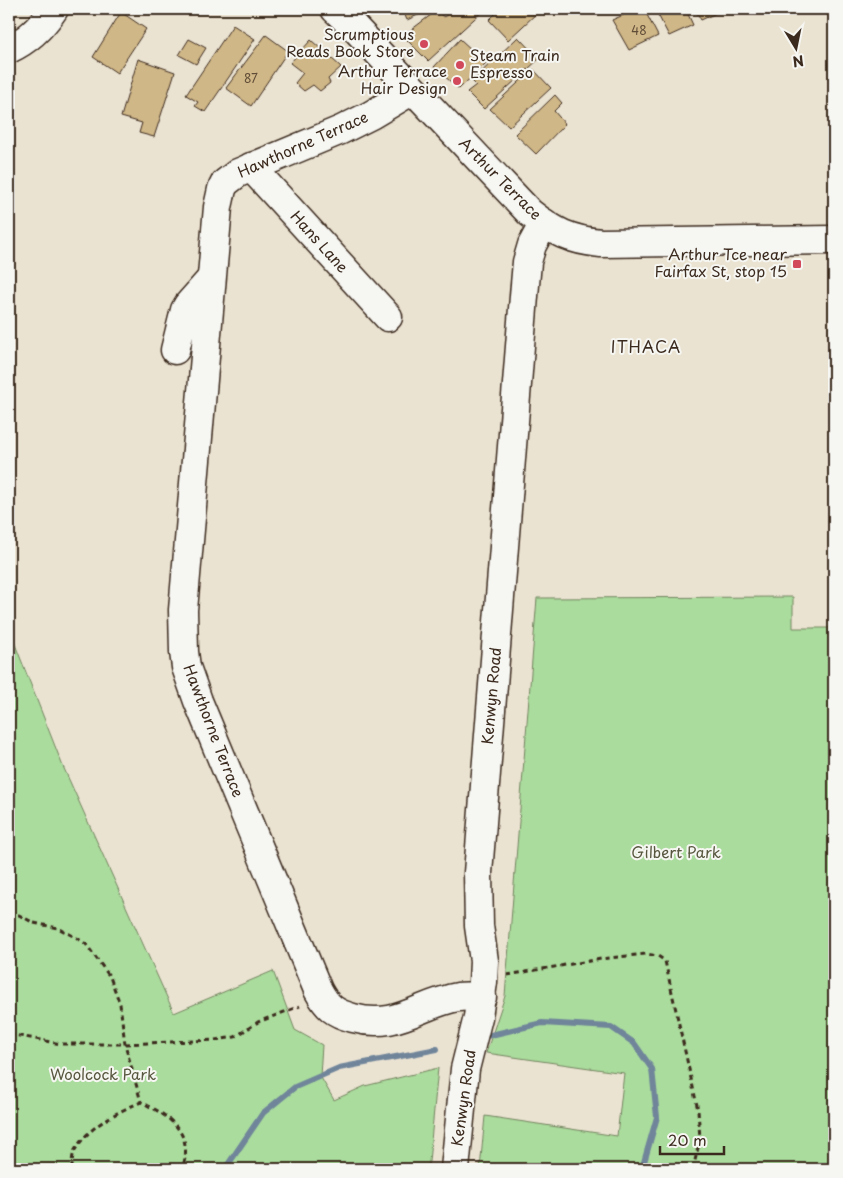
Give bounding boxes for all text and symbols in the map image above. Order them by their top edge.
house number: 48 [631,21,647,39]
place label: Scrumptious Reads Book Store [286,22,414,62]
north arrow [770,22,820,72]
marker: Scrumptious Reads Book Store [418,38,430,50]
place label: Steam Train Espresso [470,43,560,83]
text: N [791,50,806,73]
place label: Arthur Terrace Hair Design [338,59,447,99]
marker: Steam Train Espresso [454,59,466,71]
house number: 87 [244,69,258,87]
marker: Arthur Terrace Hair Design [451,75,463,87]
street label: Hawthorne Terrace [233,104,371,183]
street label: Arthur Terrace [454,131,548,225]
street label: Hans Lane [286,205,354,277]
place label: Arthur Tce near Fairfax St, stop 15 [655,242,788,282]
marker: Arthur Tce near Fairfax St, stop 15 [791,258,803,270]
district label: ITHACA [611,334,681,358]
street label: Kenwyn Road [475,646,506,745]
street label: Hawthorne Terrace [178,661,250,800]
park label: Gilbert Park [631,840,721,863]
street label: Kenwyn Road [444,1048,481,1148]
park label: Woolcock Park [50,1062,156,1085]
scale bar [660,1123,724,1155]
text: 20 m [668,1128,707,1151]

